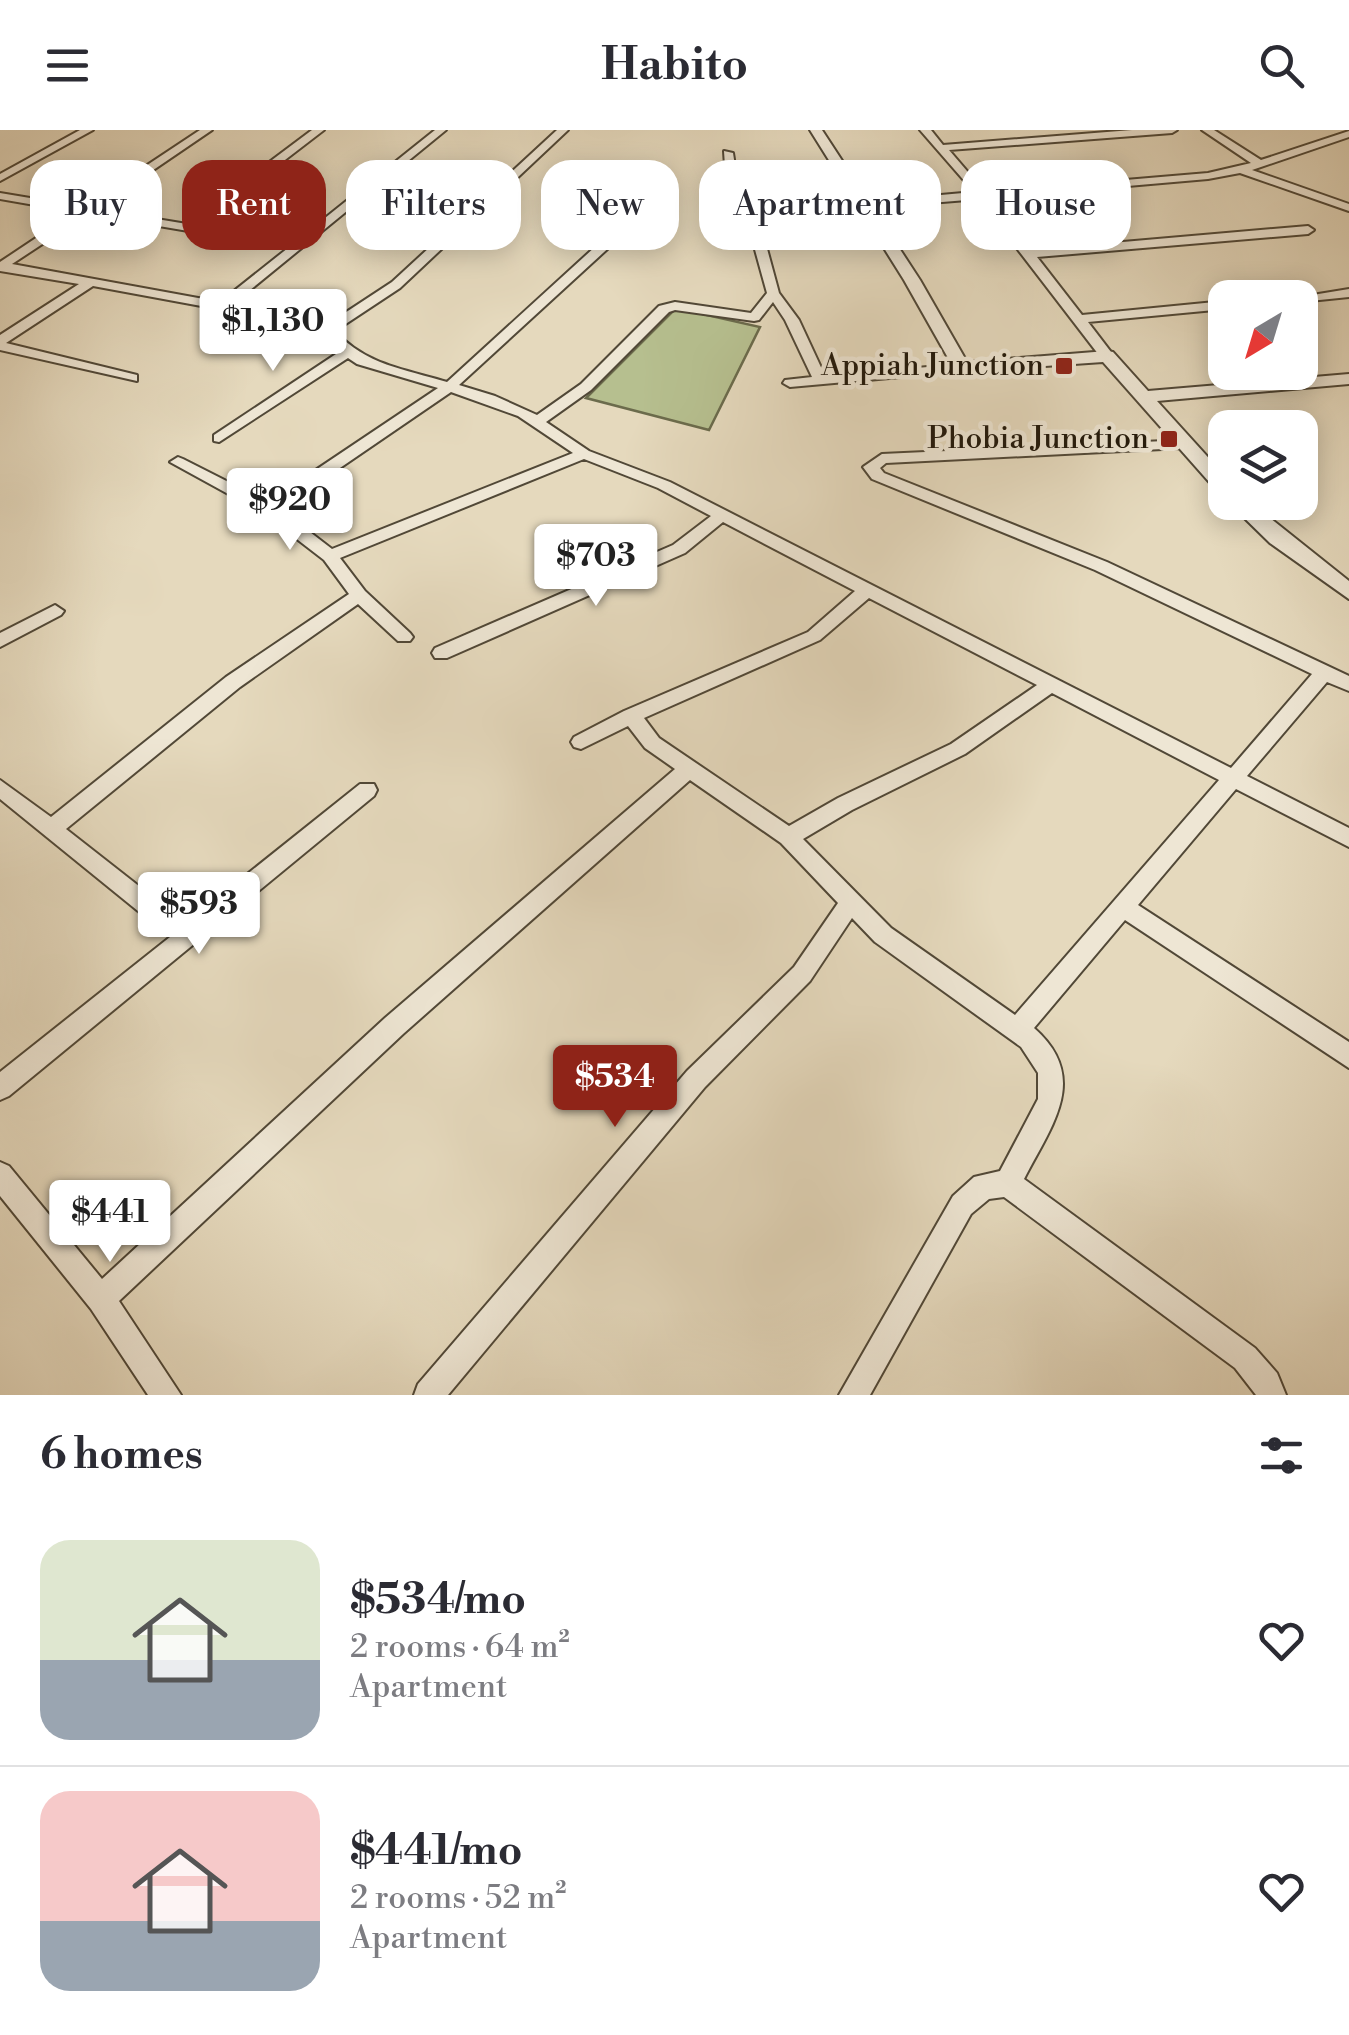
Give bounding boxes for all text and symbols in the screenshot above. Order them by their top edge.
text: Habito [601,37,748,94]
icon: menu [40,38,95,93]
icon: search [1254,38,1309,93]
chip: Buy [30,160,162,250]
chip: Rent [182,160,326,250]
chip: Filters [346,160,521,250]
chip: New [541,160,679,250]
chip: Apartment [699,160,941,250]
chip: House [961,160,1131,250]
north arrow [1208,280,1318,390]
map controls [1208,280,1318,520]
pin: $1,130 [192,289,354,374]
text: $1,130 [222,301,324,341]
place label: Appiah Junction [820,347,1044,385]
marker: Appiah Junction [1053,355,1075,377]
button: layers [1208,410,1318,520]
place label: Phobia Junction [927,420,1149,458]
marker: Phobia Junction [1158,428,1180,450]
pin: $920 [231,468,349,553]
text: $920 [249,480,331,520]
pin: $703 [537,524,655,609]
text: $703 [556,536,636,576]
pin: $593 [140,872,258,957]
text: $593 [160,884,238,924]
pin: $534 [556,1045,674,1130]
text: $534 [575,1057,655,1097]
pin: $441 [51,1180,169,1265]
text: $441 [71,1192,149,1232]
icon: filters [1254,1428,1309,1483]
text: 6 homes [40,1429,203,1482]
text: $534/mo [350,1574,526,1627]
icon: home [120,1580,240,1700]
icon: heart [1254,1613,1309,1668]
text: 2 rooms · 64 m² [350,1627,570,1667]
text: Apartment [350,1667,507,1707]
text: $441/mo [350,1825,523,1878]
icon: home [120,1831,240,1951]
icon: heart [1254,1864,1309,1919]
text: 2 rooms · 52 m² [350,1878,566,1918]
text: Apartment [350,1918,507,1958]

